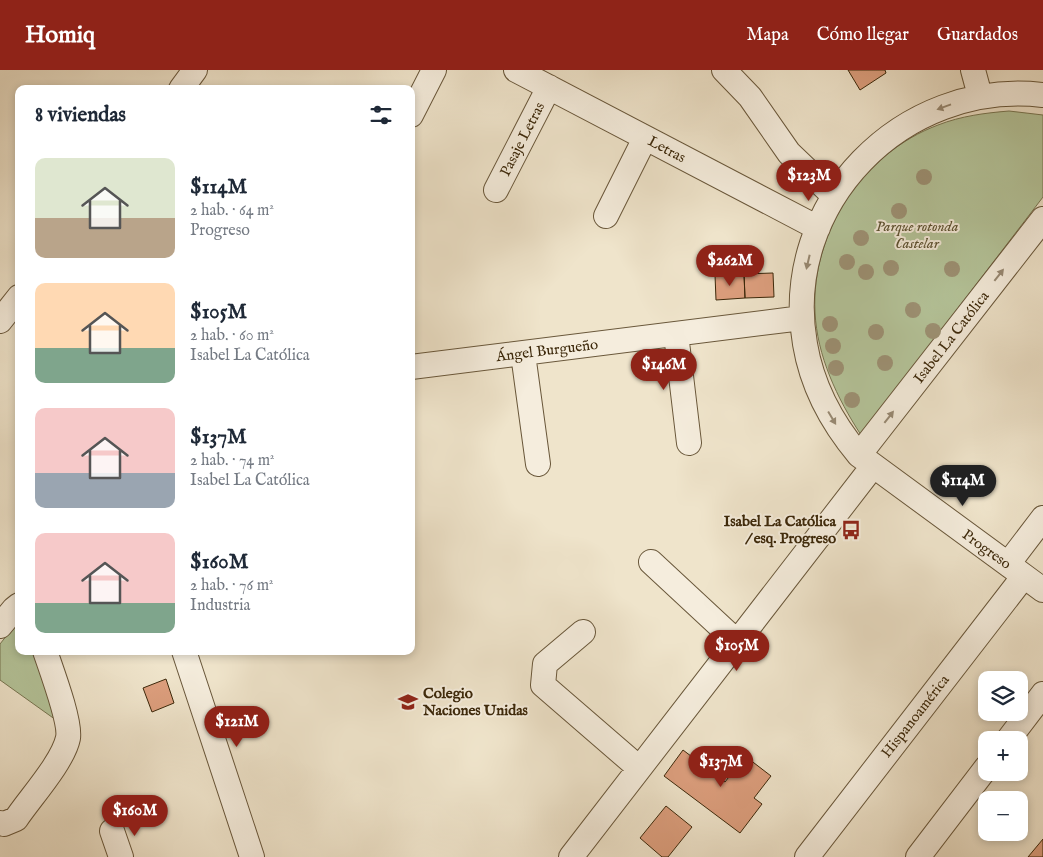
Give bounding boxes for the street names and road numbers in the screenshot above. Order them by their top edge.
street label: Pasaje Letras [496,99,549,179]
street label: Letras [645,132,689,167]
street label: Isabel La Católica [909,287,994,387]
street label: Ángel Burgueño [494,335,599,366]
street label: Progreso [958,525,1015,574]
street label: Hispanoamérica [877,671,954,762]

